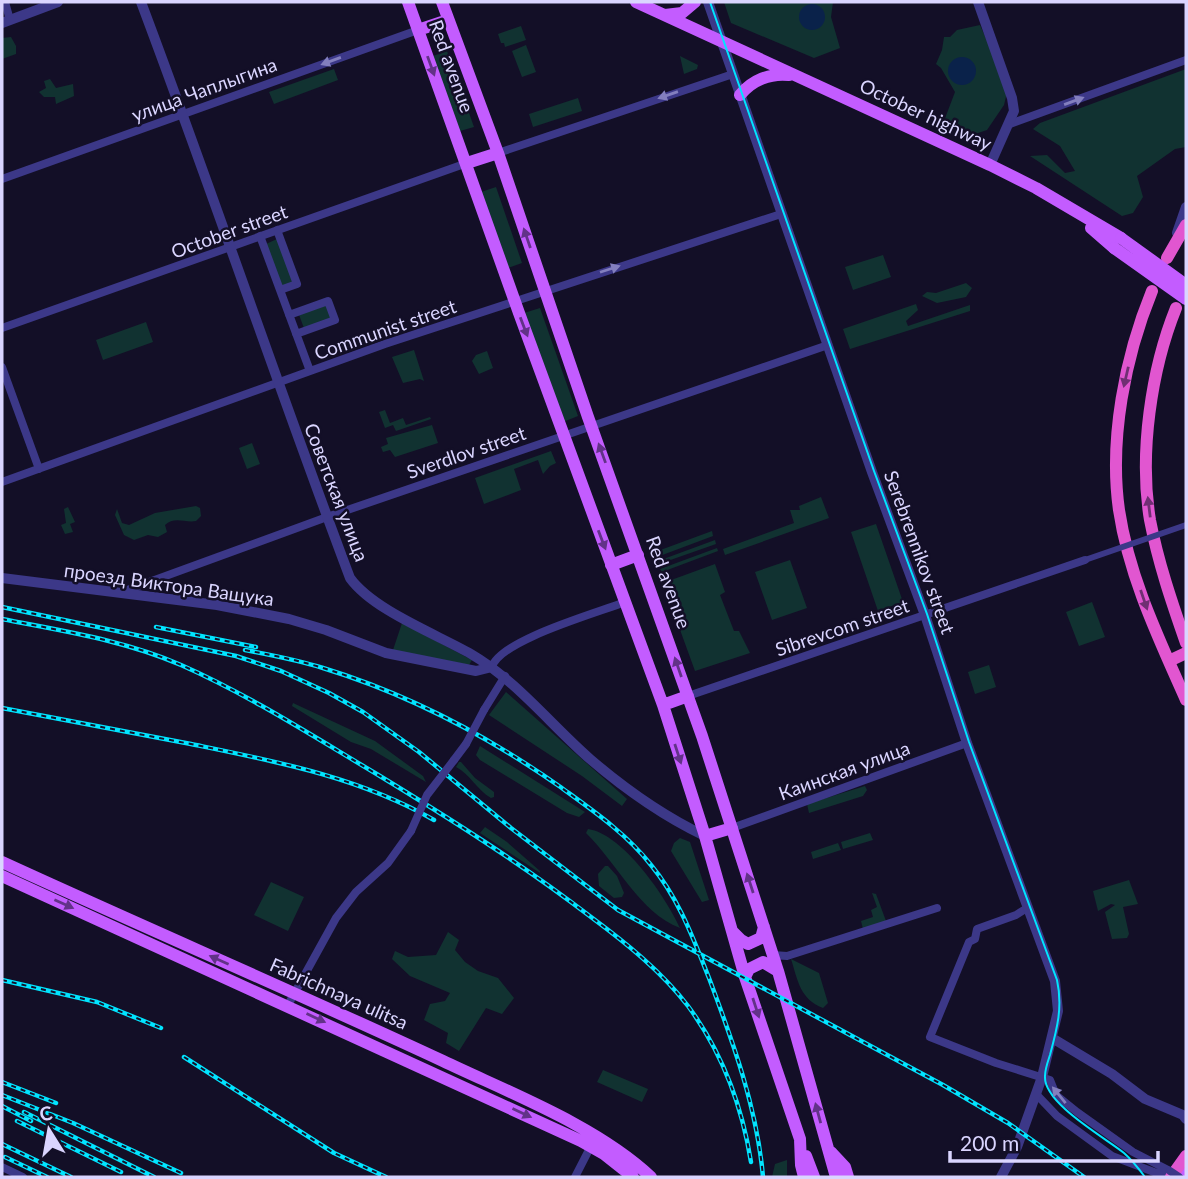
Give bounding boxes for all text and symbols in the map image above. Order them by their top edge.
street label: Red avenue [425,17,479,115]
street label: улица Чаплыгина [128,52,280,126]
one-way arrow [320,56,341,67]
one-way arrow [426,56,437,77]
street label: October highway [856,73,996,155]
one-way arrow [658,90,679,101]
one-way arrow [1063,95,1084,106]
street label: October street [168,199,290,263]
one-way arrow [521,227,532,248]
one-way arrow [599,264,620,274]
street label: Communist street [311,294,459,364]
one-way arrow [519,316,530,337]
one-way arrow [1120,366,1131,388]
street label: Советская улица [300,420,374,564]
street label: Sverdlov street [404,421,529,483]
one-way arrow [596,442,607,463]
street label: Serebrennikov street [880,467,960,637]
one-way arrow [1143,496,1154,518]
one-way arrow [597,530,608,551]
street label: Red avenue [642,533,696,631]
street label: проезд Виктора Ващука [63,558,275,610]
one-way arrow [1139,590,1150,611]
street label: Sibrevcom street [772,593,912,661]
one-way arrow [672,656,683,677]
street label: Каинская улица [775,736,913,804]
one-way arrow [674,744,684,765]
one-way arrow [744,872,755,893]
one-way arrow [54,898,74,910]
street label: Fabrichnaya ulitsa [266,952,412,1034]
one-way arrow [209,954,229,966]
one-way arrow [751,998,761,1019]
one-way arrow [306,1012,326,1024]
one-way arrow [1051,1086,1066,1104]
north arrow [14,1095,84,1165]
text: С [37,1100,54,1125]
one-way arrow [812,1102,823,1124]
one-way arrow [512,1108,533,1119]
scale bar [950,1120,1158,1164]
text: 200 m [960,1130,1019,1155]

